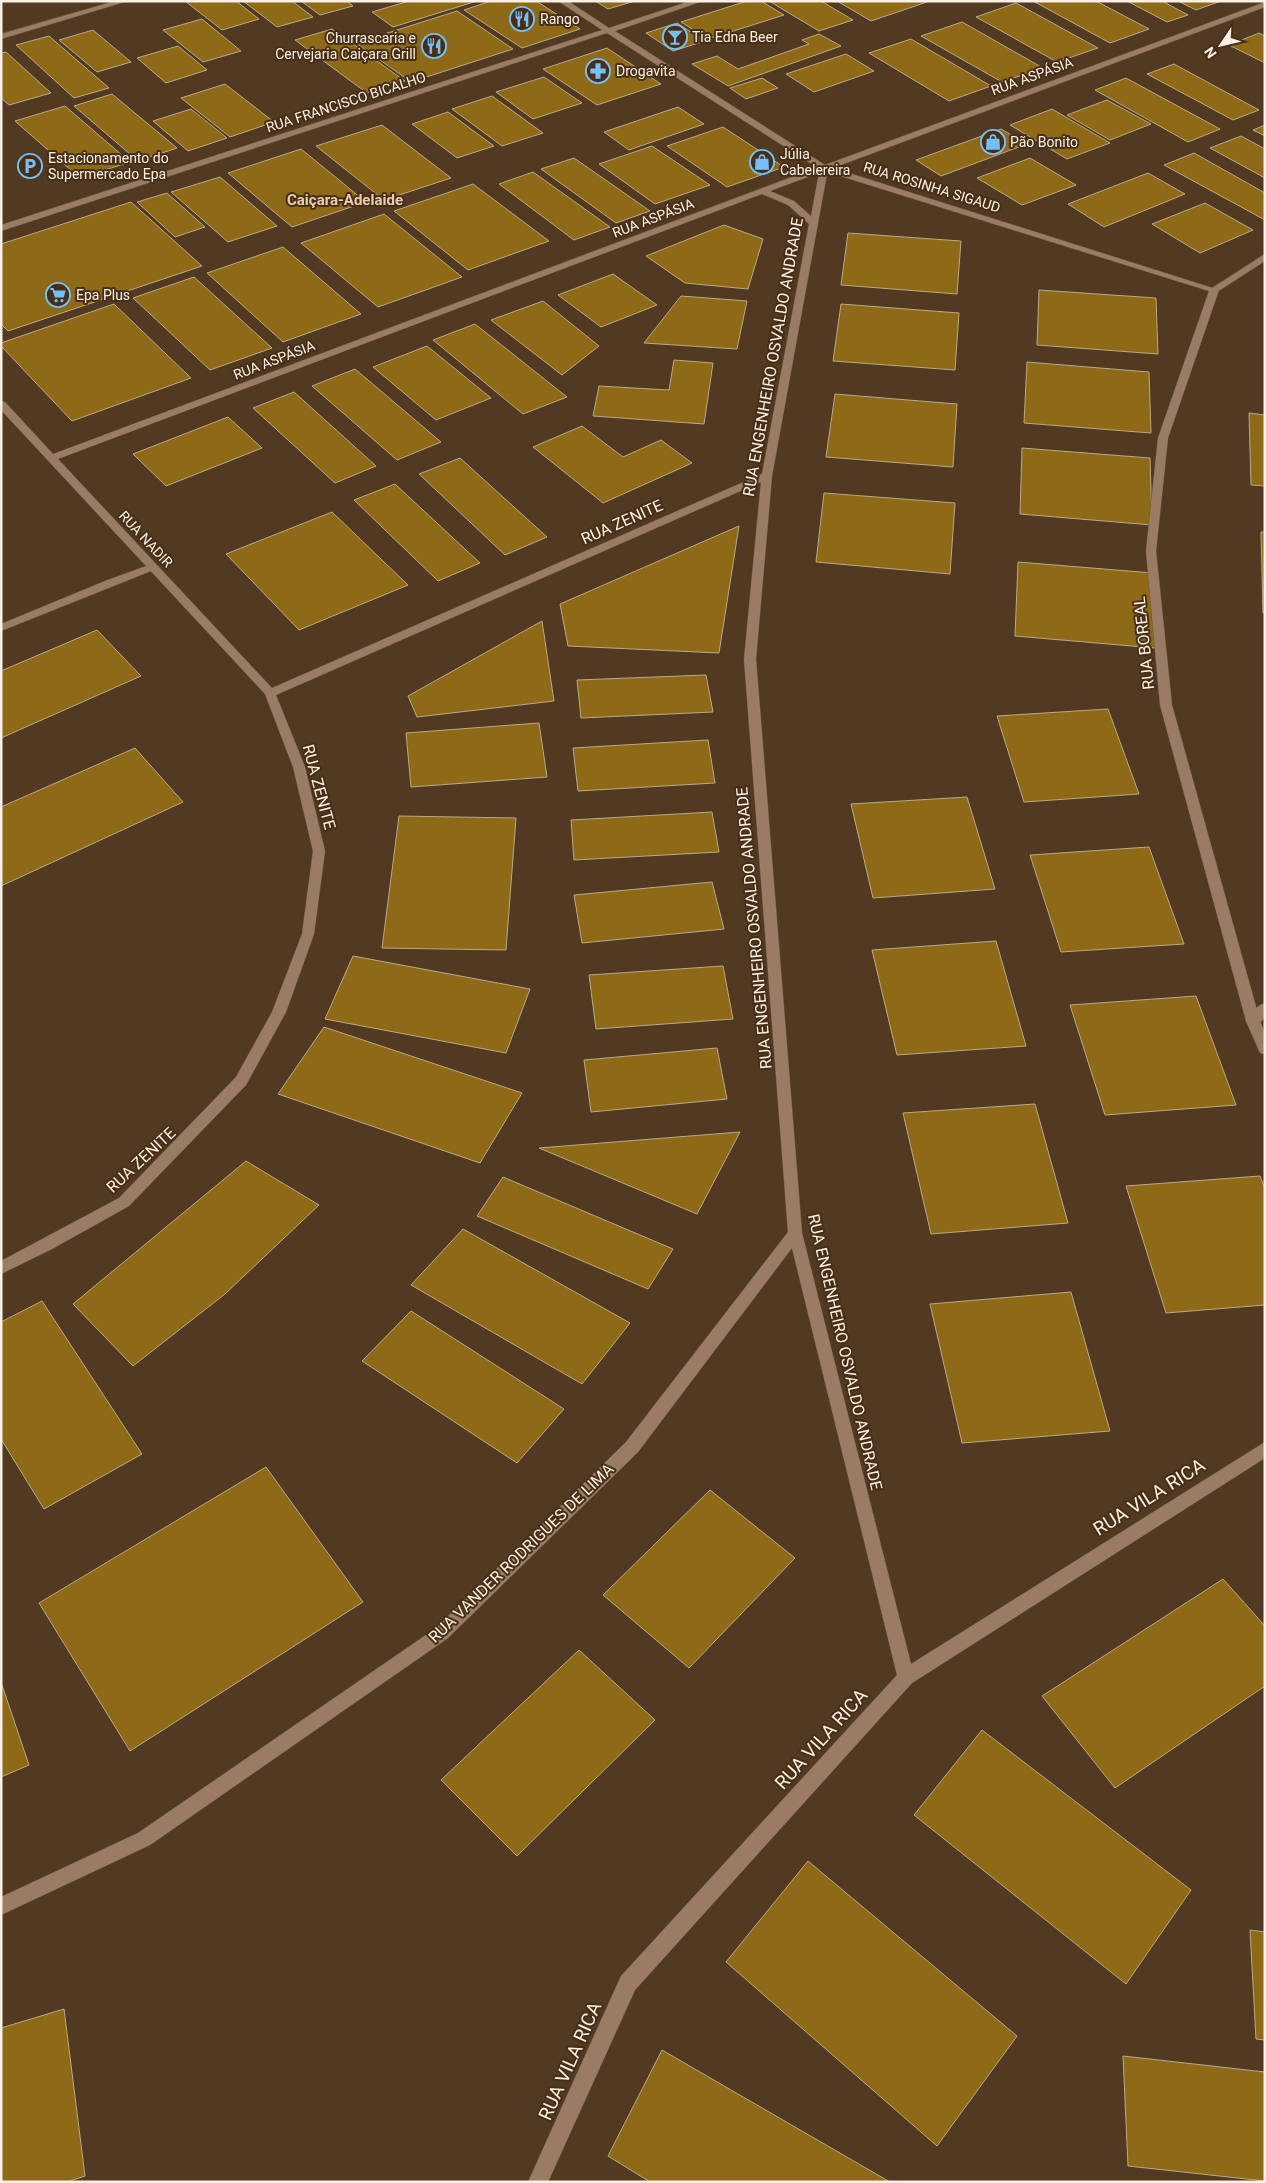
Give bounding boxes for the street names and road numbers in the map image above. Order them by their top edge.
street label: RUA ASPÁSIA [989,53,1075,98]
street label: RUA FRANCISCO BICALHO [264,69,428,135]
street label: RUA ROSINHA SIGAUD [862,159,1002,215]
street label: RUA ASPÁSIA [610,194,696,241]
street label: RUA ENGENHEIRO OSVALDO ANDRADE [739,216,807,498]
street label: RUA ASPÁSIA [231,336,317,383]
street label: RUA ZENITE [578,496,666,548]
street label: RUA NADIR [116,508,176,571]
street label: RUA BOREAL [1130,595,1158,690]
street label: RUA ZENITE [299,742,339,832]
street label: RUA ENGENHEIRO OSVALDO ANDRADE [732,786,776,1070]
street label: RUA ZENITE [103,1123,179,1197]
street label: RUA ENGENHEIRO OSVALDO ANDRADE [804,1212,886,1492]
street label: RUA VILA RICA [1089,1453,1210,1540]
street label: RUA VANDER RODRIGUES DE LIMA [425,1459,618,1647]
street label: RUA VILA RICA [770,1684,873,1794]
street label: RUA VILA RICA [534,1998,607,2124]

